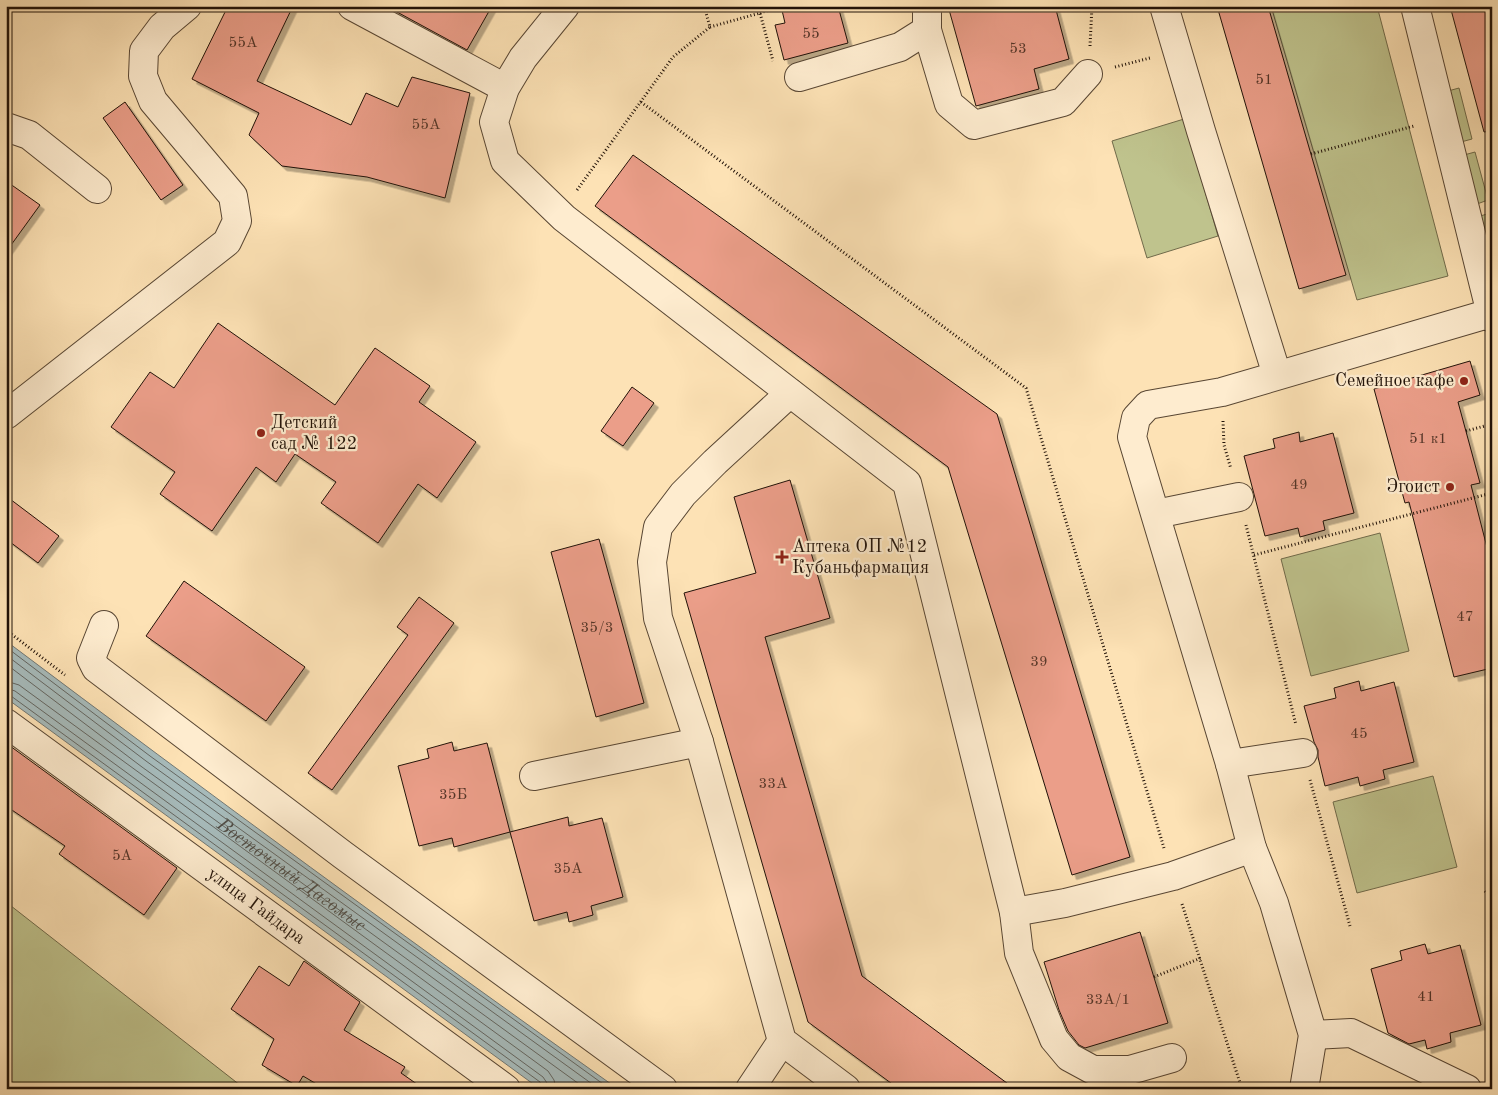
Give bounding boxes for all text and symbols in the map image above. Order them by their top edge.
house number: 55 [802,27,820,42]
house number: 55А [229,36,258,51]
house number: 53 [1009,42,1027,57]
house number: 51 [1255,73,1273,88]
house number: 55А [412,118,441,133]
place label: Семейное кафе [1335,372,1454,391]
marker: Семейное кафе [1458,375,1470,387]
place label: Детский сад № 122 [271,414,357,453]
marker: Детский сад № 122 [255,427,267,439]
house number: 51 к1 [1409,432,1447,447]
house number: 49 [1290,478,1308,493]
place label: Эгоист [1387,478,1440,496]
marker: Эгоист [1444,481,1456,493]
place label: Аптека ОП №12 Кубаньфармация [792,538,929,578]
marker: Аптека ОП №12 Кубаньфармация [776,551,788,563]
house number: 47 [1456,610,1474,625]
house number: 35/3 [581,621,613,636]
house number: 39 [1030,655,1048,670]
house number: 45 [1350,727,1368,742]
house number: 33А [759,777,788,792]
house number: 35Б [439,788,467,803]
water label: Восточный Дагомыс [212,814,369,936]
house number: 5А [112,849,133,864]
house number: 35А [554,862,583,877]
street label: улица Гайдара [204,864,309,948]
house number: 41 [1417,990,1435,1005]
house number: 33А/1 [1086,993,1130,1008]

